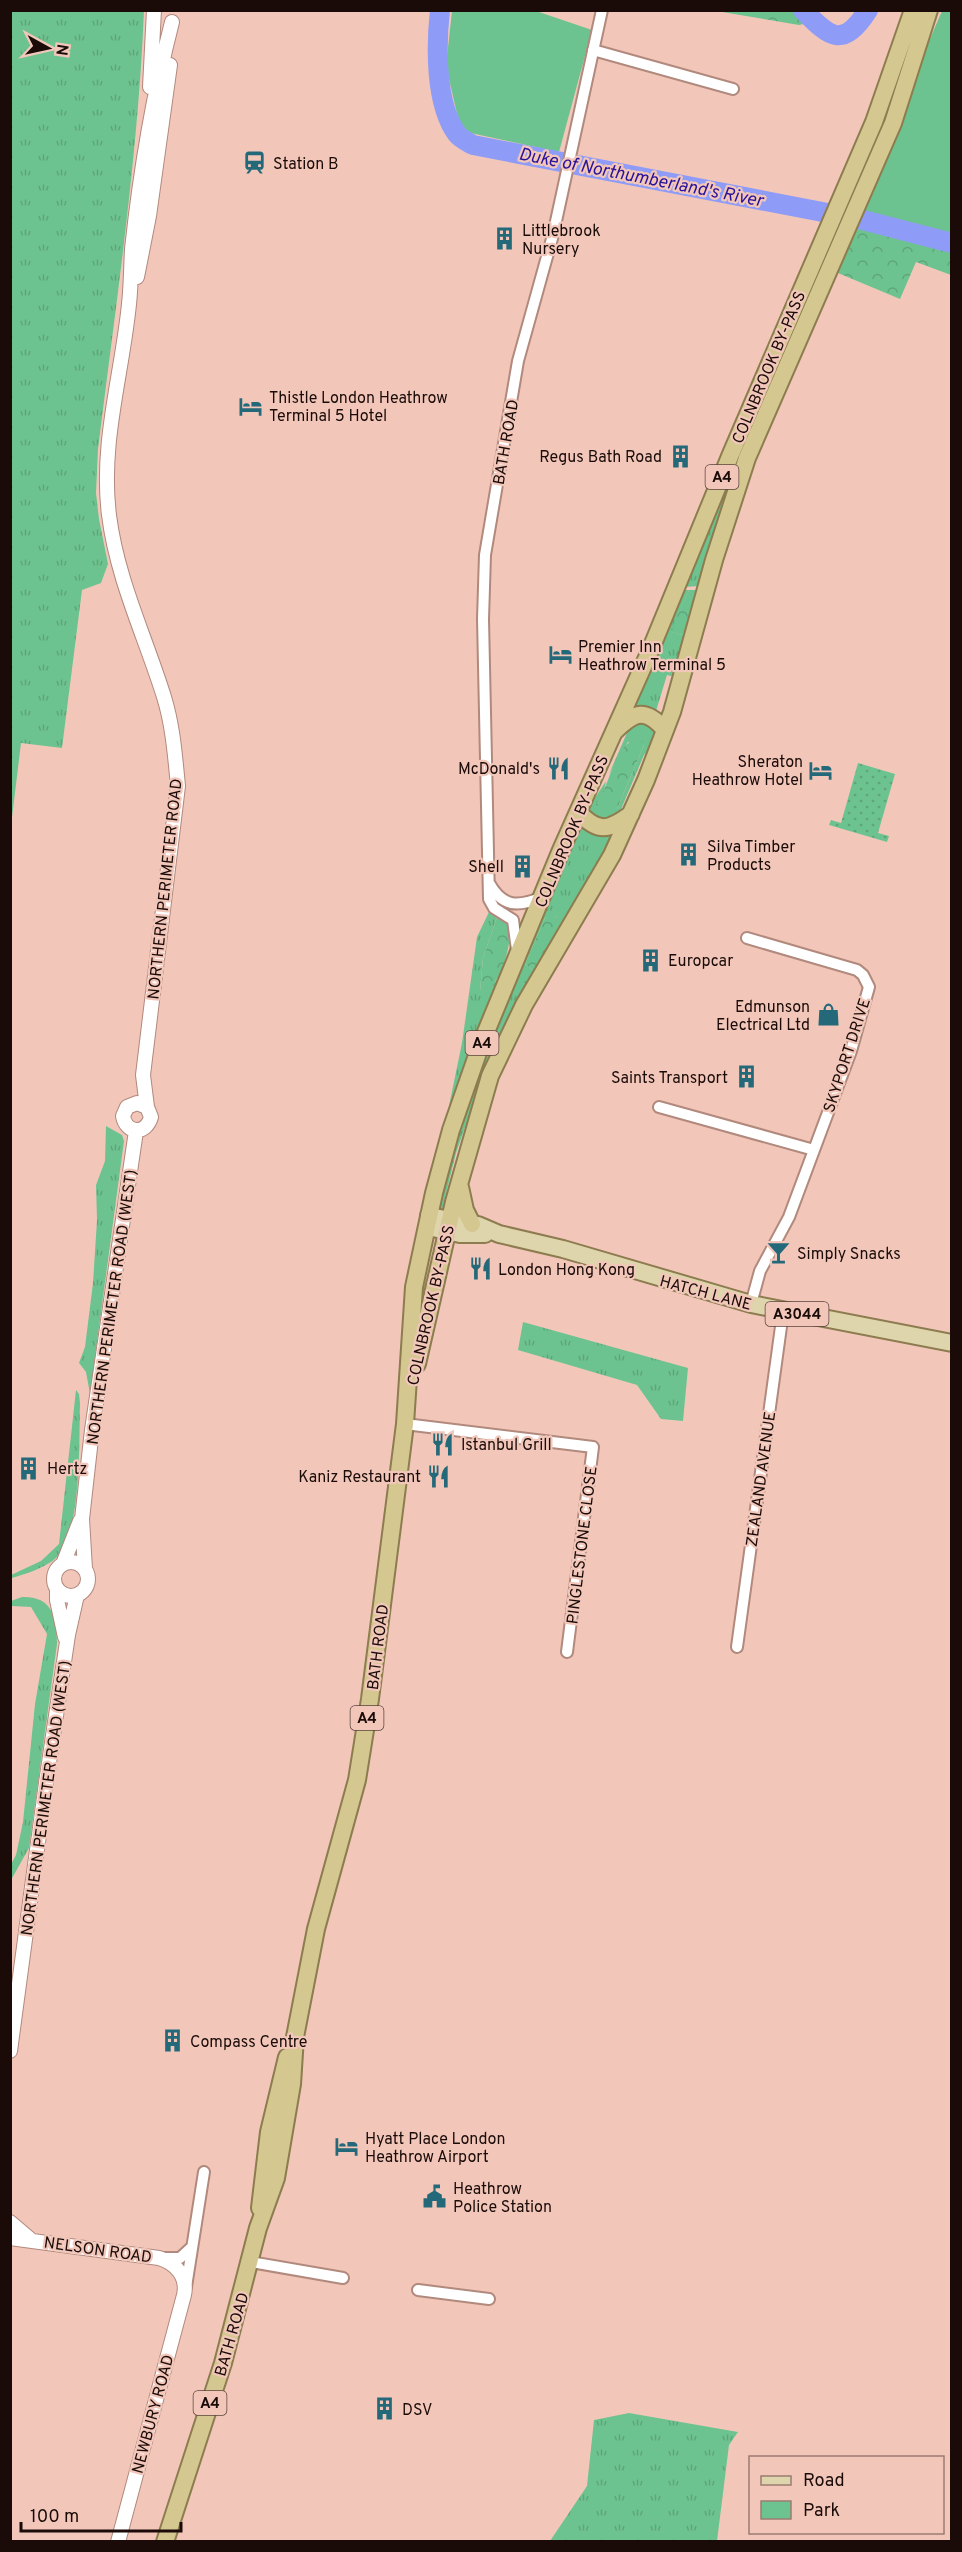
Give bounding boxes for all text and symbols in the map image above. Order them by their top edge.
north arrow [18,18,78,78]
text: N [50,43,72,57]
water label: Duke of Northumberland's River [517,143,767,214]
station icon: Station B [242,150,268,176]
place label: Station B [273,155,338,175]
place label: Littlebrook Nursery [522,222,601,260]
building icon: Littlebrook Nursery [491,226,517,252]
street label: COLNBROOK BY-PASS [729,288,811,447]
place label: Thistle London Heathrow Terminal 5 Hotel [269,389,448,427]
hotel icon: Thistle London Heathrow Terminal 5 Hotel [238,393,264,419]
street label: BATH ROAD [490,398,524,487]
building icon: Regus Bath Road [667,443,693,469]
place label: Regus Bath Road [539,448,662,468]
road number: A4 [706,465,738,489]
place label: Premier Inn Heathrow Terminal 5 [578,638,726,676]
hotel icon: Premier Inn Heathrow Terminal 5 [547,642,573,668]
street label: COLNBROOK BY-PASS [532,752,614,911]
place label: Sheraton Heathrow Hotel [692,753,803,791]
restaurant icon: McDonald's [545,755,571,781]
hotel icon: Sheraton Heathrow Hotel [808,757,834,783]
place label: McDonald's [458,760,540,780]
street label: NORTHERN PERIMETER ROAD [144,778,188,1001]
place label: Silva Timber Products [707,838,795,876]
building icon: Silva Timber Products [676,842,702,868]
building icon: Shell [509,853,535,879]
place label: Shell [468,858,504,878]
building icon: Europcar [637,947,663,973]
place label: Europcar [668,952,733,972]
street label: SKYPORT DRIVE [820,996,876,1115]
place label: Edmunson Electrical Ltd [716,998,810,1036]
shop icon: Edmunson Electrical Ltd [815,1002,841,1028]
road number: A4 [466,1031,498,1055]
building icon: Saints Transport [733,1064,759,1090]
place label: Saints Transport [611,1069,728,1089]
street label: NORTHERN PERIMETER ROAD (WEST) [84,1168,142,1446]
street label: COLNBROOK BY-PASS [404,1223,460,1388]
bar icon: Simply Snacks [766,1240,792,1266]
place label: Simply Snacks [797,1245,901,1265]
restaurant icon: London Hong Kong [467,1256,493,1282]
place label: London Hong Kong [498,1261,635,1281]
street label: HATCH LANE [657,1272,754,1316]
road number: A3044 [766,1302,828,1326]
street label: ZEALAND AVENUE [743,1410,781,1548]
restaurant icon: Istanbul Grill [430,1431,456,1457]
place label: Istanbul Grill [461,1436,552,1456]
building icon: Hertz [16,1455,42,1481]
place label: Hertz [47,1460,87,1480]
restaurant icon: Kaniz Restaurant [426,1463,452,1489]
street label: PINGLESTONE CLOSE [563,1465,603,1626]
place label: Kaniz Restaurant [298,1468,421,1488]
street label: BATH ROAD [364,1603,394,1691]
street label: NORTHERN PERIMETER ROAD (WEST) [18,1659,76,1937]
road number: A4 [350,1706,384,1730]
building icon: Compass Centre [159,2028,185,2054]
place label: Compass Centre [190,2033,307,2053]
place label: Hyatt Place London Heathrow Airport [365,2130,505,2168]
hotel icon: Hyatt Place London Heathrow Airport [334,2134,360,2160]
place label: Heathrow Police Station [453,2180,552,2218]
public building icon: Heathrow Police Station [422,2184,448,2210]
street label: NELSON ROAD [42,2234,153,2268]
street label: BATH ROAD [211,2290,254,2379]
street label: NEWBURY ROAD [128,2353,179,2476]
road number: A4 [194,2391,226,2415]
building icon: DSV [371,2396,397,2422]
place label: DSV [402,2401,432,2421]
legend [749,2456,944,2534]
text: Road [803,2470,845,2493]
scale bar [21,2495,182,2533]
text: Park [803,2500,840,2523]
text: 100 m [30,2506,79,2529]

